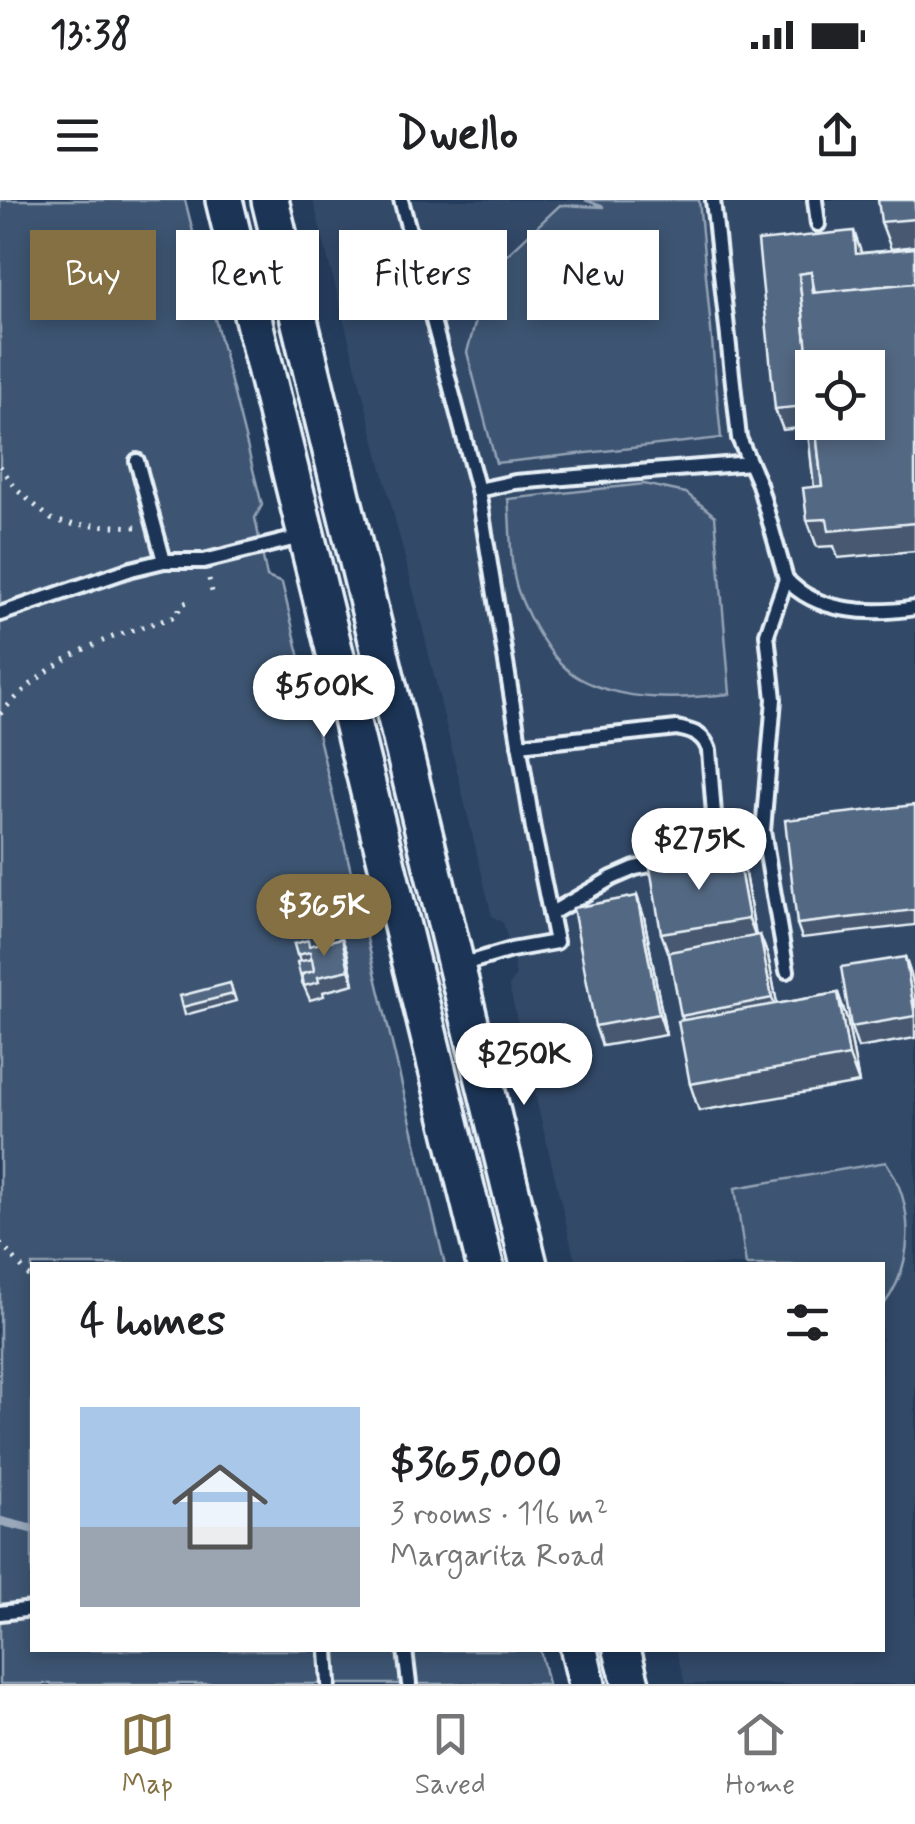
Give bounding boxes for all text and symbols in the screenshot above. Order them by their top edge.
text: 13:38 [50,11,131,60]
text: Dwello [397,106,518,165]
icon: menu [50,108,105,163]
icon: share [810,108,865,163]
chip: Buy [30,230,156,320]
chip: Rent [176,230,319,320]
chip: Filters [339,230,507,320]
chip: New [527,230,659,320]
map controls [795,350,885,440]
button: locate [795,350,885,440]
pin: $500K [254,655,394,740]
text: $500K [275,666,373,708]
pin: $275K [629,808,769,893]
text: $275K [654,819,744,861]
pin: $365K [254,874,394,959]
text: $365K [278,885,370,927]
pin: $250K [454,1023,594,1108]
text: $250K [477,1034,571,1076]
text: 4 homes [80,1295,226,1350]
icon: filters [780,1295,835,1350]
text: $365,000 [390,1438,562,1493]
icon: home [160,1447,280,1567]
text: 3 rooms · 116 m² [390,1493,608,1535]
text: Margarita Road [390,1535,604,1577]
tab: Map [120,1707,175,1804]
tab: Saved [415,1707,486,1804]
tab: Home [725,1707,795,1804]

